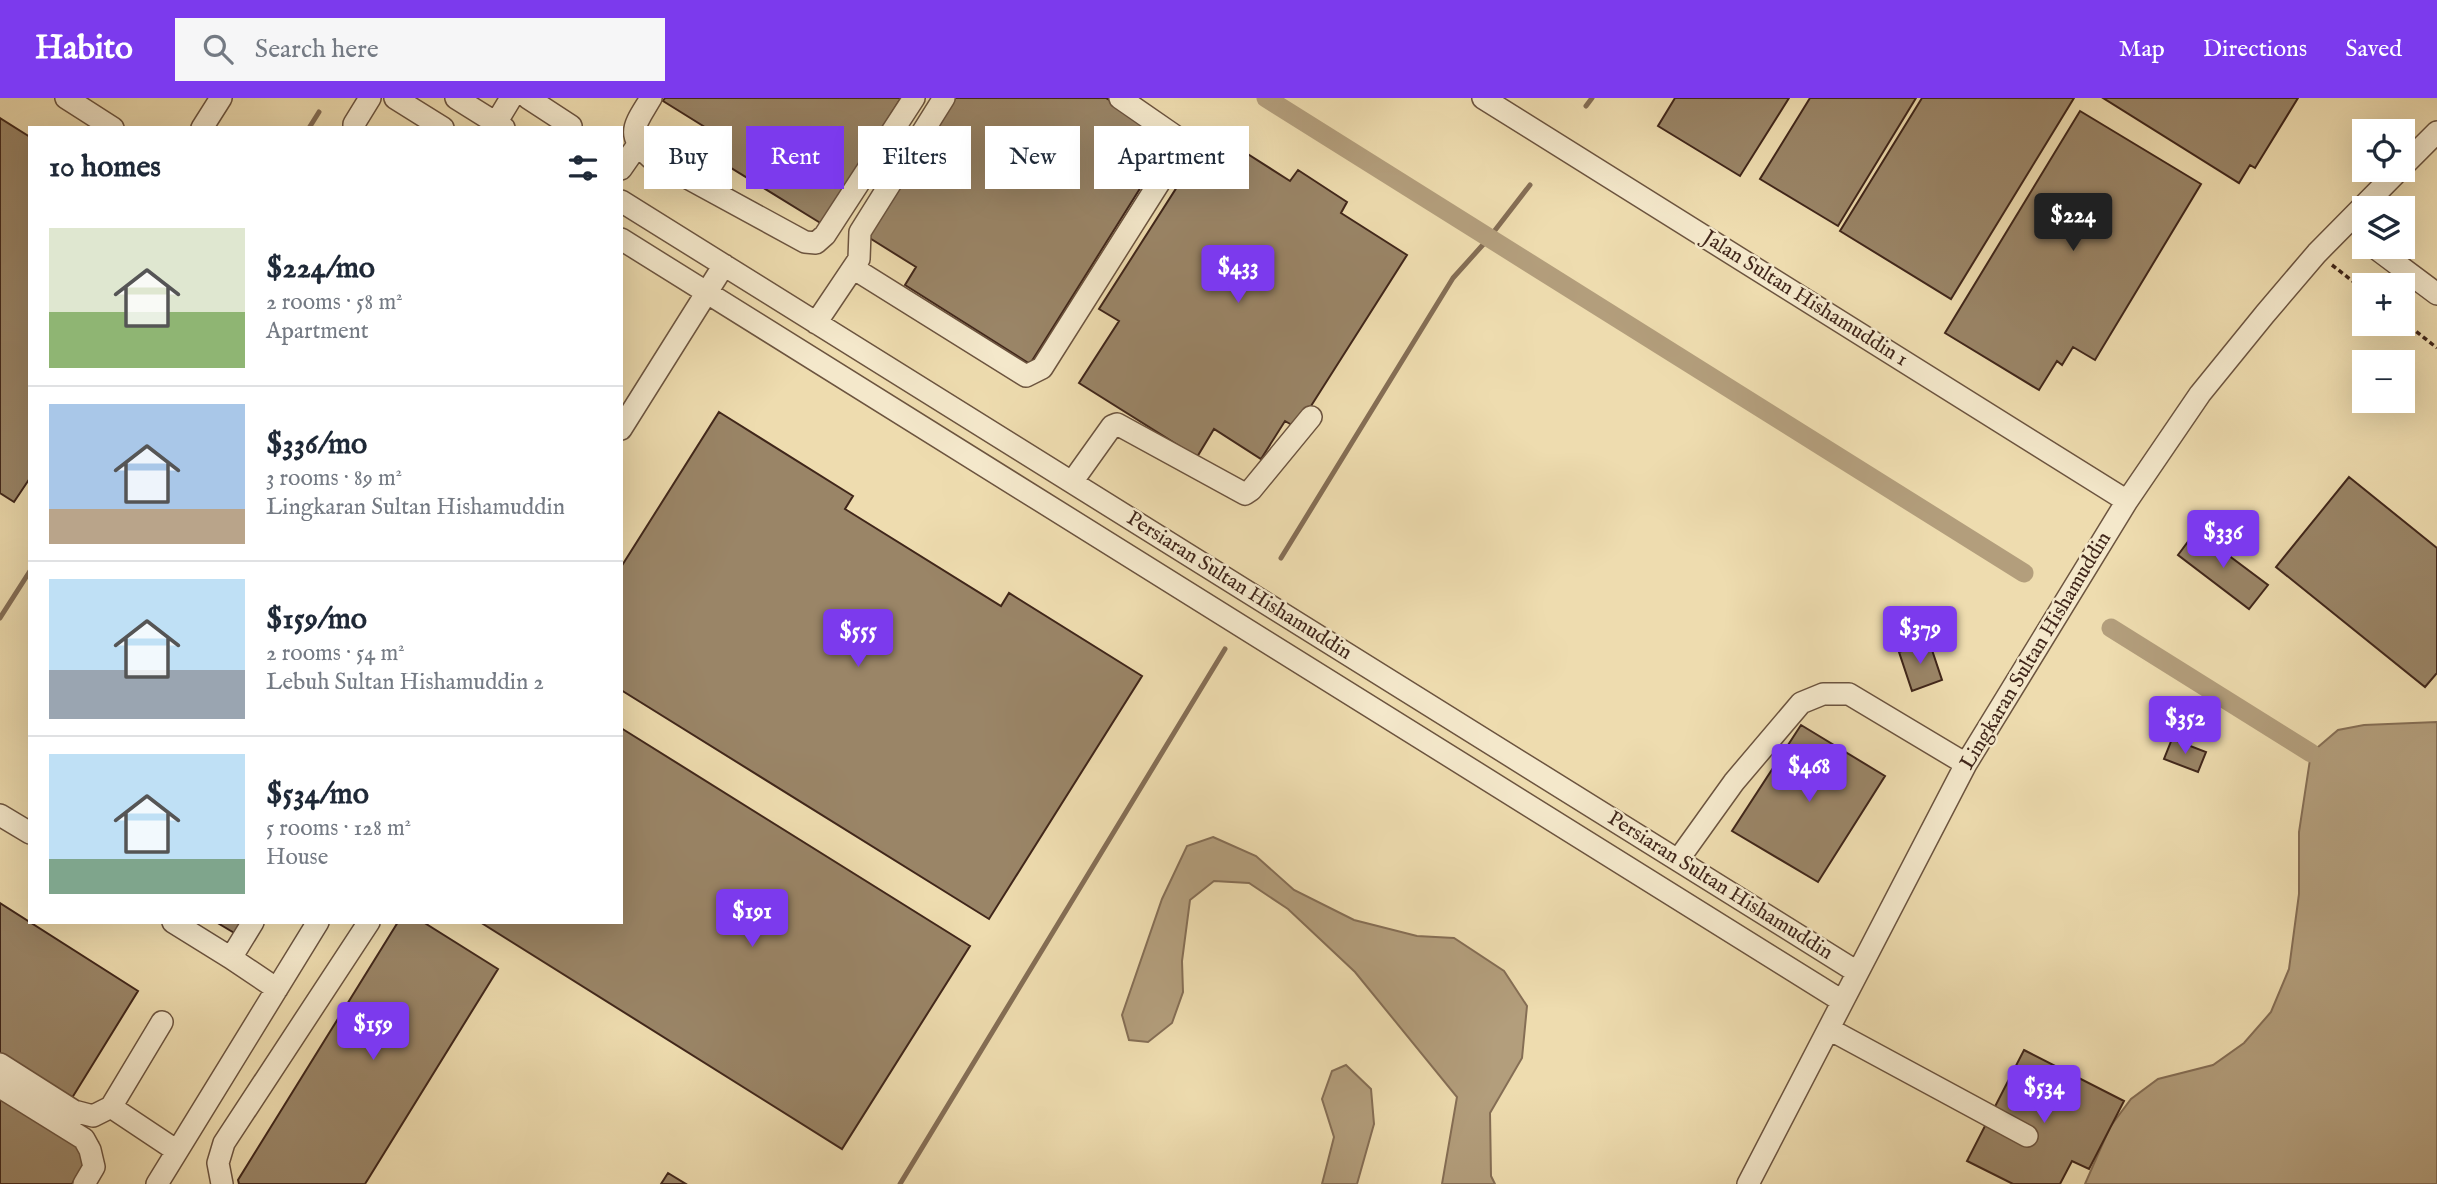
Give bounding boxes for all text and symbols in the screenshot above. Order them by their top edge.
search box [175,18,665,81]
text: Habito [35,28,133,70]
icon: search [199,30,237,68]
text: Search here [255,33,379,66]
text: Map [2119,34,2165,65]
text: Directions [2203,34,2307,65]
text: Saved [2345,34,2402,65]
map controls [2352,119,2415,413]
button: locate [2352,119,2415,182]
chip: Buy [644,126,732,189]
chip: Rent [746,126,844,189]
chip: Filters [858,126,971,189]
chip: New [985,126,1080,189]
chip: Apartment [1094,126,1249,189]
text: 10 homes [49,149,161,187]
icon: filters [564,149,602,187]
pin: $224 [2032,194,2114,253]
button: layers [2352,196,2415,259]
text: $224 [2050,201,2096,230]
street label: Jalan Sultan Hishamuddin 1 [1696,224,1913,373]
pin: $433 [1197,246,1279,305]
text: $224/mo [266,250,375,288]
text: $433 [1217,253,1259,282]
icon: home [105,256,189,340]
button: + [2352,273,2415,336]
text: 2 rooms · 58 m² [266,288,403,317]
text: Apartment [266,317,369,346]
button: − [2352,350,2415,413]
text: $336/mo [266,426,367,464]
icon: home [105,432,189,516]
text: 3 rooms · 89 m² [266,464,402,493]
text: Lingkaran Sultan Hishamuddin [266,493,565,522]
street label: Persiaran Sultan Hishamuddin [1121,505,1357,667]
pin: $336 [2182,510,2264,570]
text: $336 [2203,518,2243,547]
street label: Lingkaran Sultan Hishamuddin [1954,527,2118,775]
text: $159/mo [266,601,367,639]
pin: $379 [1879,606,1961,666]
icon: home [105,607,189,691]
pin: $555 [817,610,899,669]
text: $379 [1899,614,1941,643]
text: $555 [839,617,877,646]
text: 2 rooms · 54 m² [266,639,405,668]
text: Lebuh Sultan Hishamuddin 2 [266,668,544,697]
pin: $352 [2144,696,2226,756]
text: $352 [2165,704,2205,733]
pin: $468 [1768,744,1850,804]
text: $468 [1788,752,1830,781]
text: $534/mo [266,776,369,814]
icon: home [105,782,189,866]
street label: Persiaran Sultan Hishamuddin [1602,805,1838,967]
text: 5 rooms · 128 m² [266,814,411,843]
text: House [266,843,328,872]
pin: $191 [711,890,793,949]
text: $191 [732,897,772,926]
pin: $159 [332,1002,414,1062]
text: $159 [353,1010,393,1039]
pin: $534 [2003,1066,2085,1125]
text: $534 [2024,1073,2064,1102]

